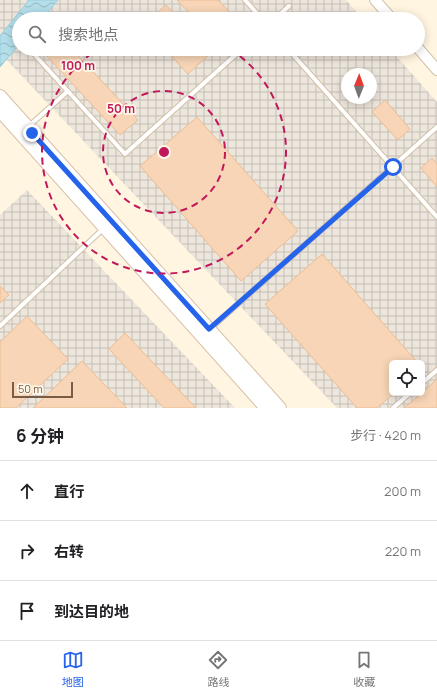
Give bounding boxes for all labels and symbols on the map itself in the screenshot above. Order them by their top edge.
text: 100 m [61,57,95,74]
north arrow [341,68,377,104]
text: 50 m [107,100,135,117]
route end [23,124,41,142]
centre of rings [157,145,171,159]
route start [384,158,402,176]
scale bar [12,380,73,399]

